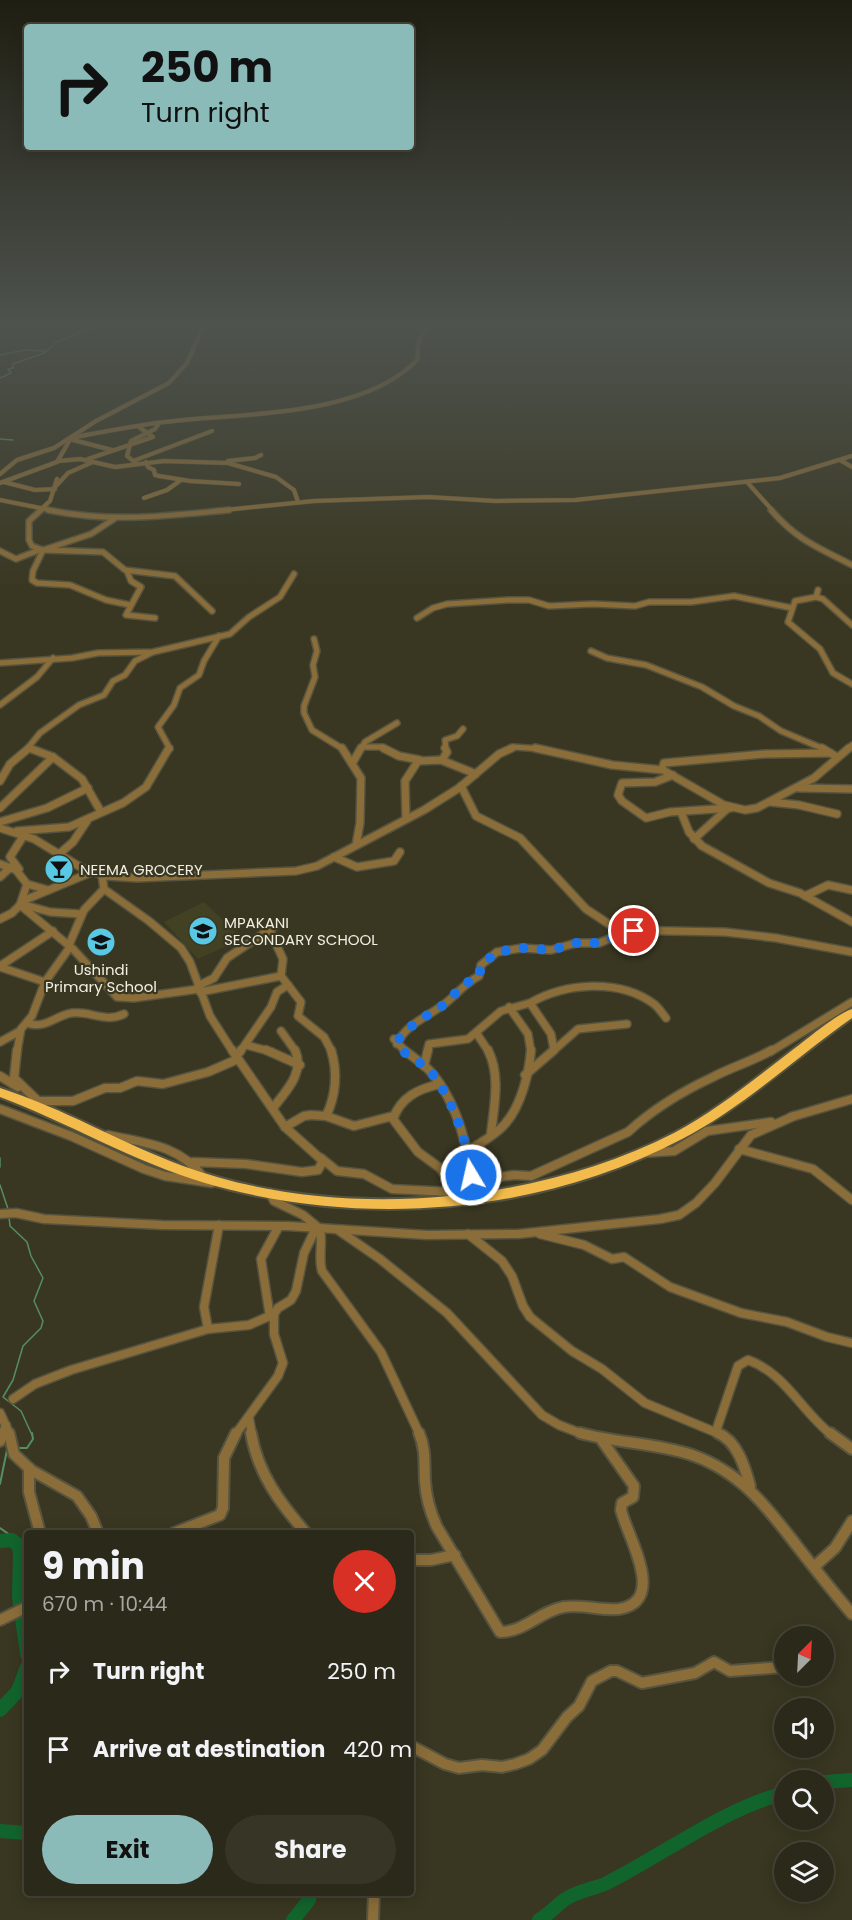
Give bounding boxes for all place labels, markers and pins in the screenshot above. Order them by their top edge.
bar icon: NEEMA GROCERY [43,853,75,885]
place label: NEEMA GROCERY [80,859,203,880]
pin [608,905,659,956]
place label: MPAKANI SECONDARY SCHOOL [224,912,378,950]
school or university icon: MPAKANI SECONDARY SCHOOL [187,915,219,947]
school or university icon: Ushindi Primary School [85,926,117,958]
place label: Ushindi Primary School [45,959,157,997]

